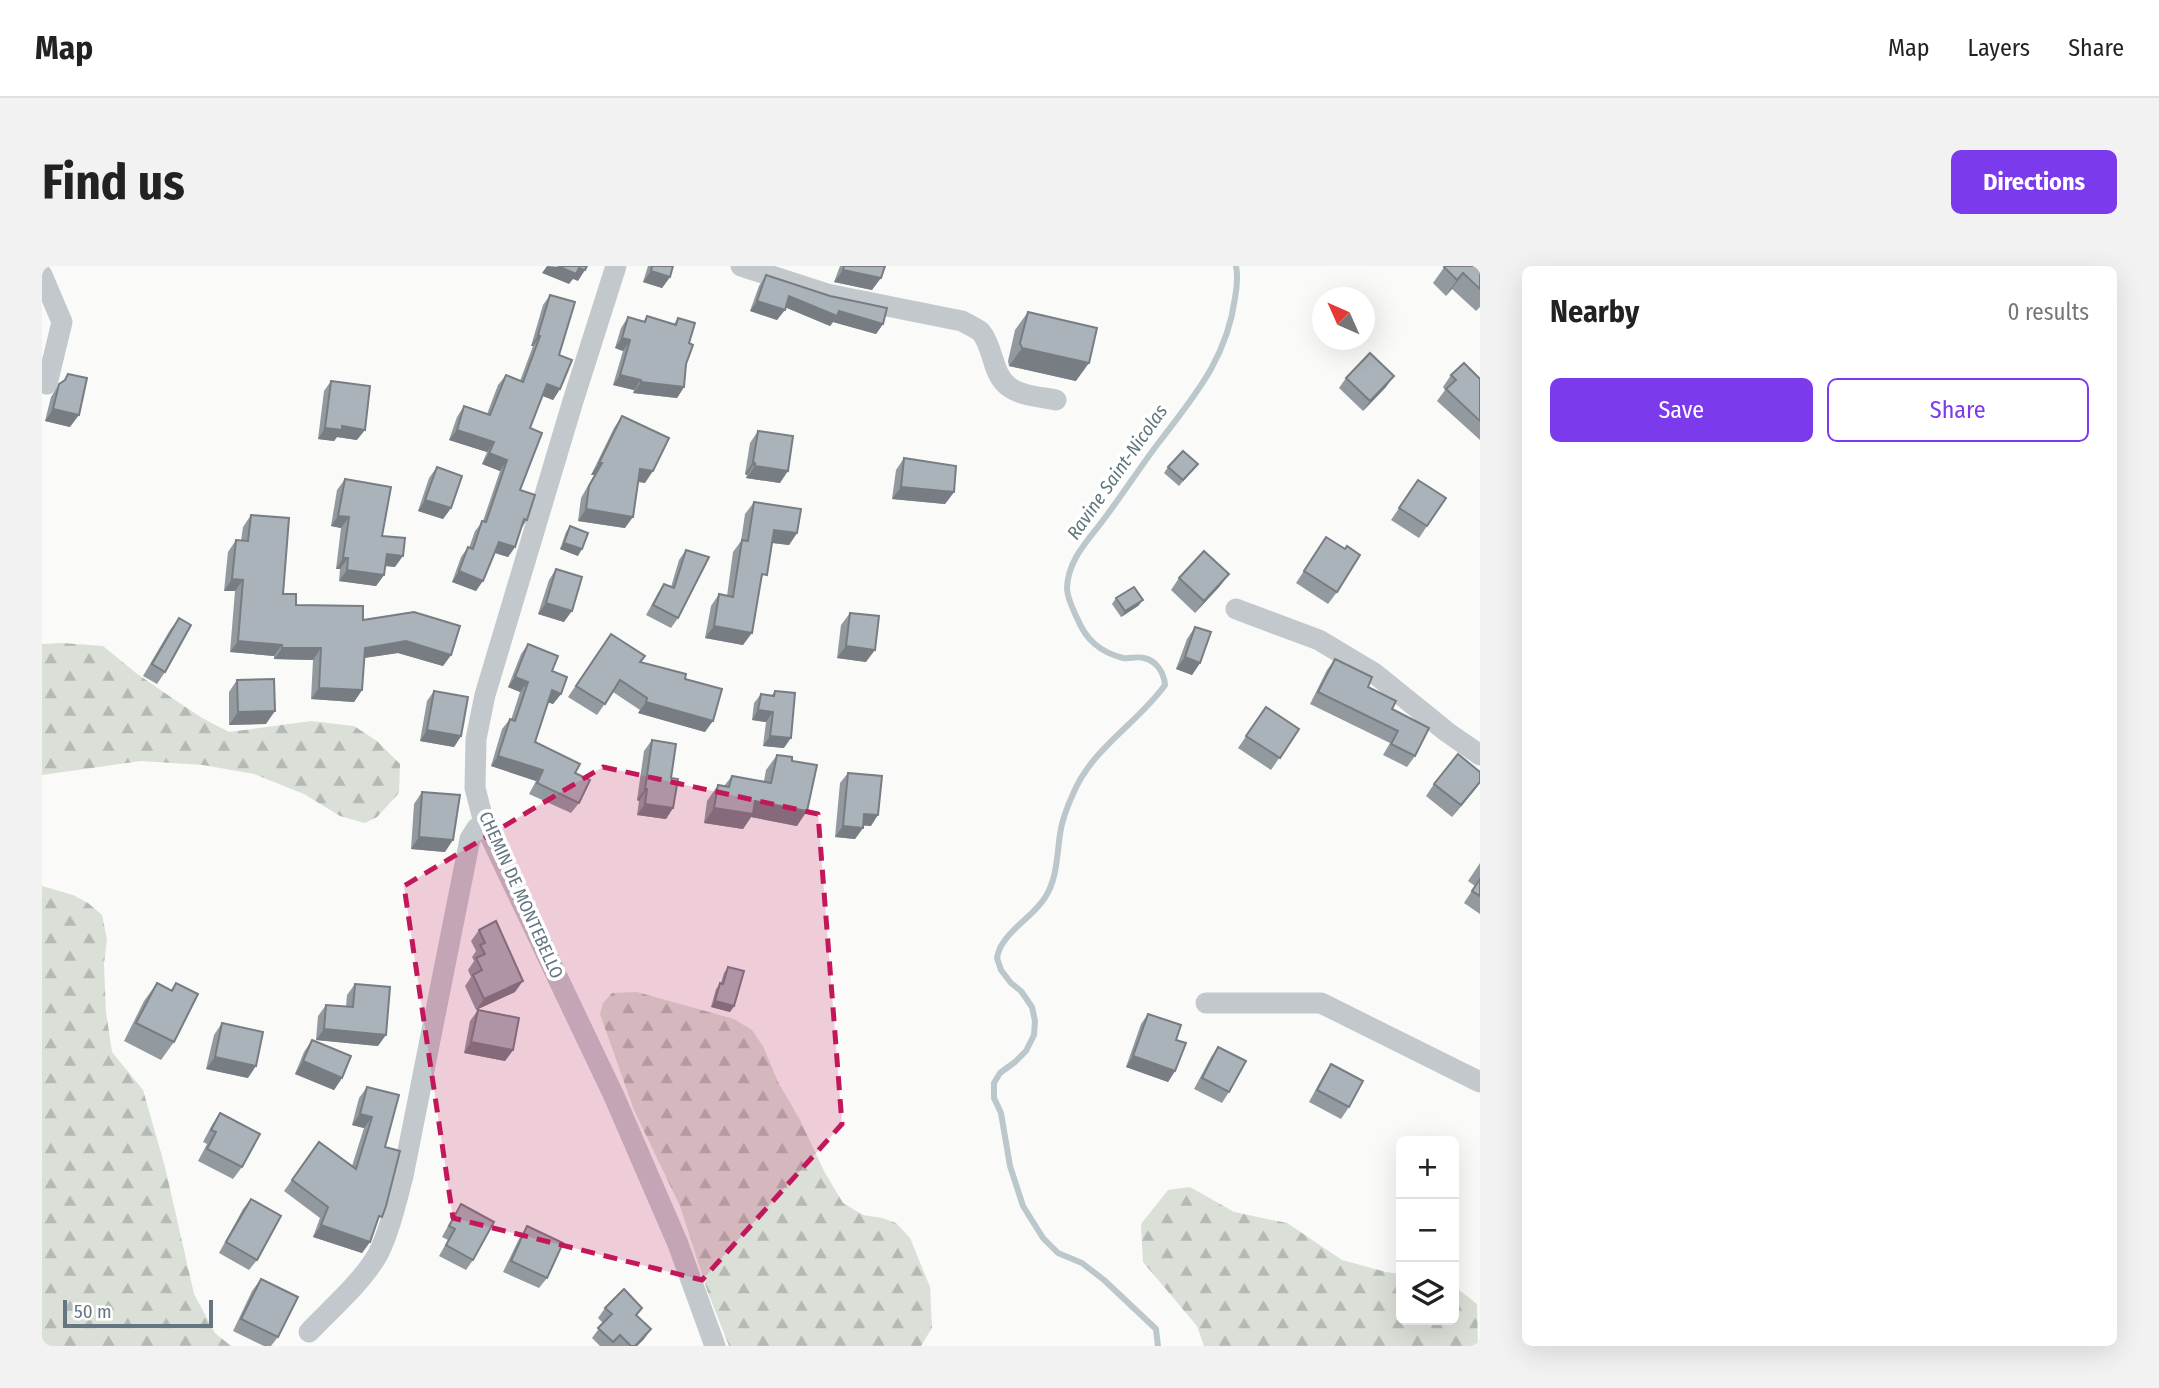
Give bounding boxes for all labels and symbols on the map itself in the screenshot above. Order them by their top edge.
north arrow [1312,287,1375,350]
water label: Ravine Saint-Nicolas [1062,400,1172,544]
street label: CHEMIN DE MONTEBELLO [474,808,568,982]
scale bar [63,1297,214,1329]

